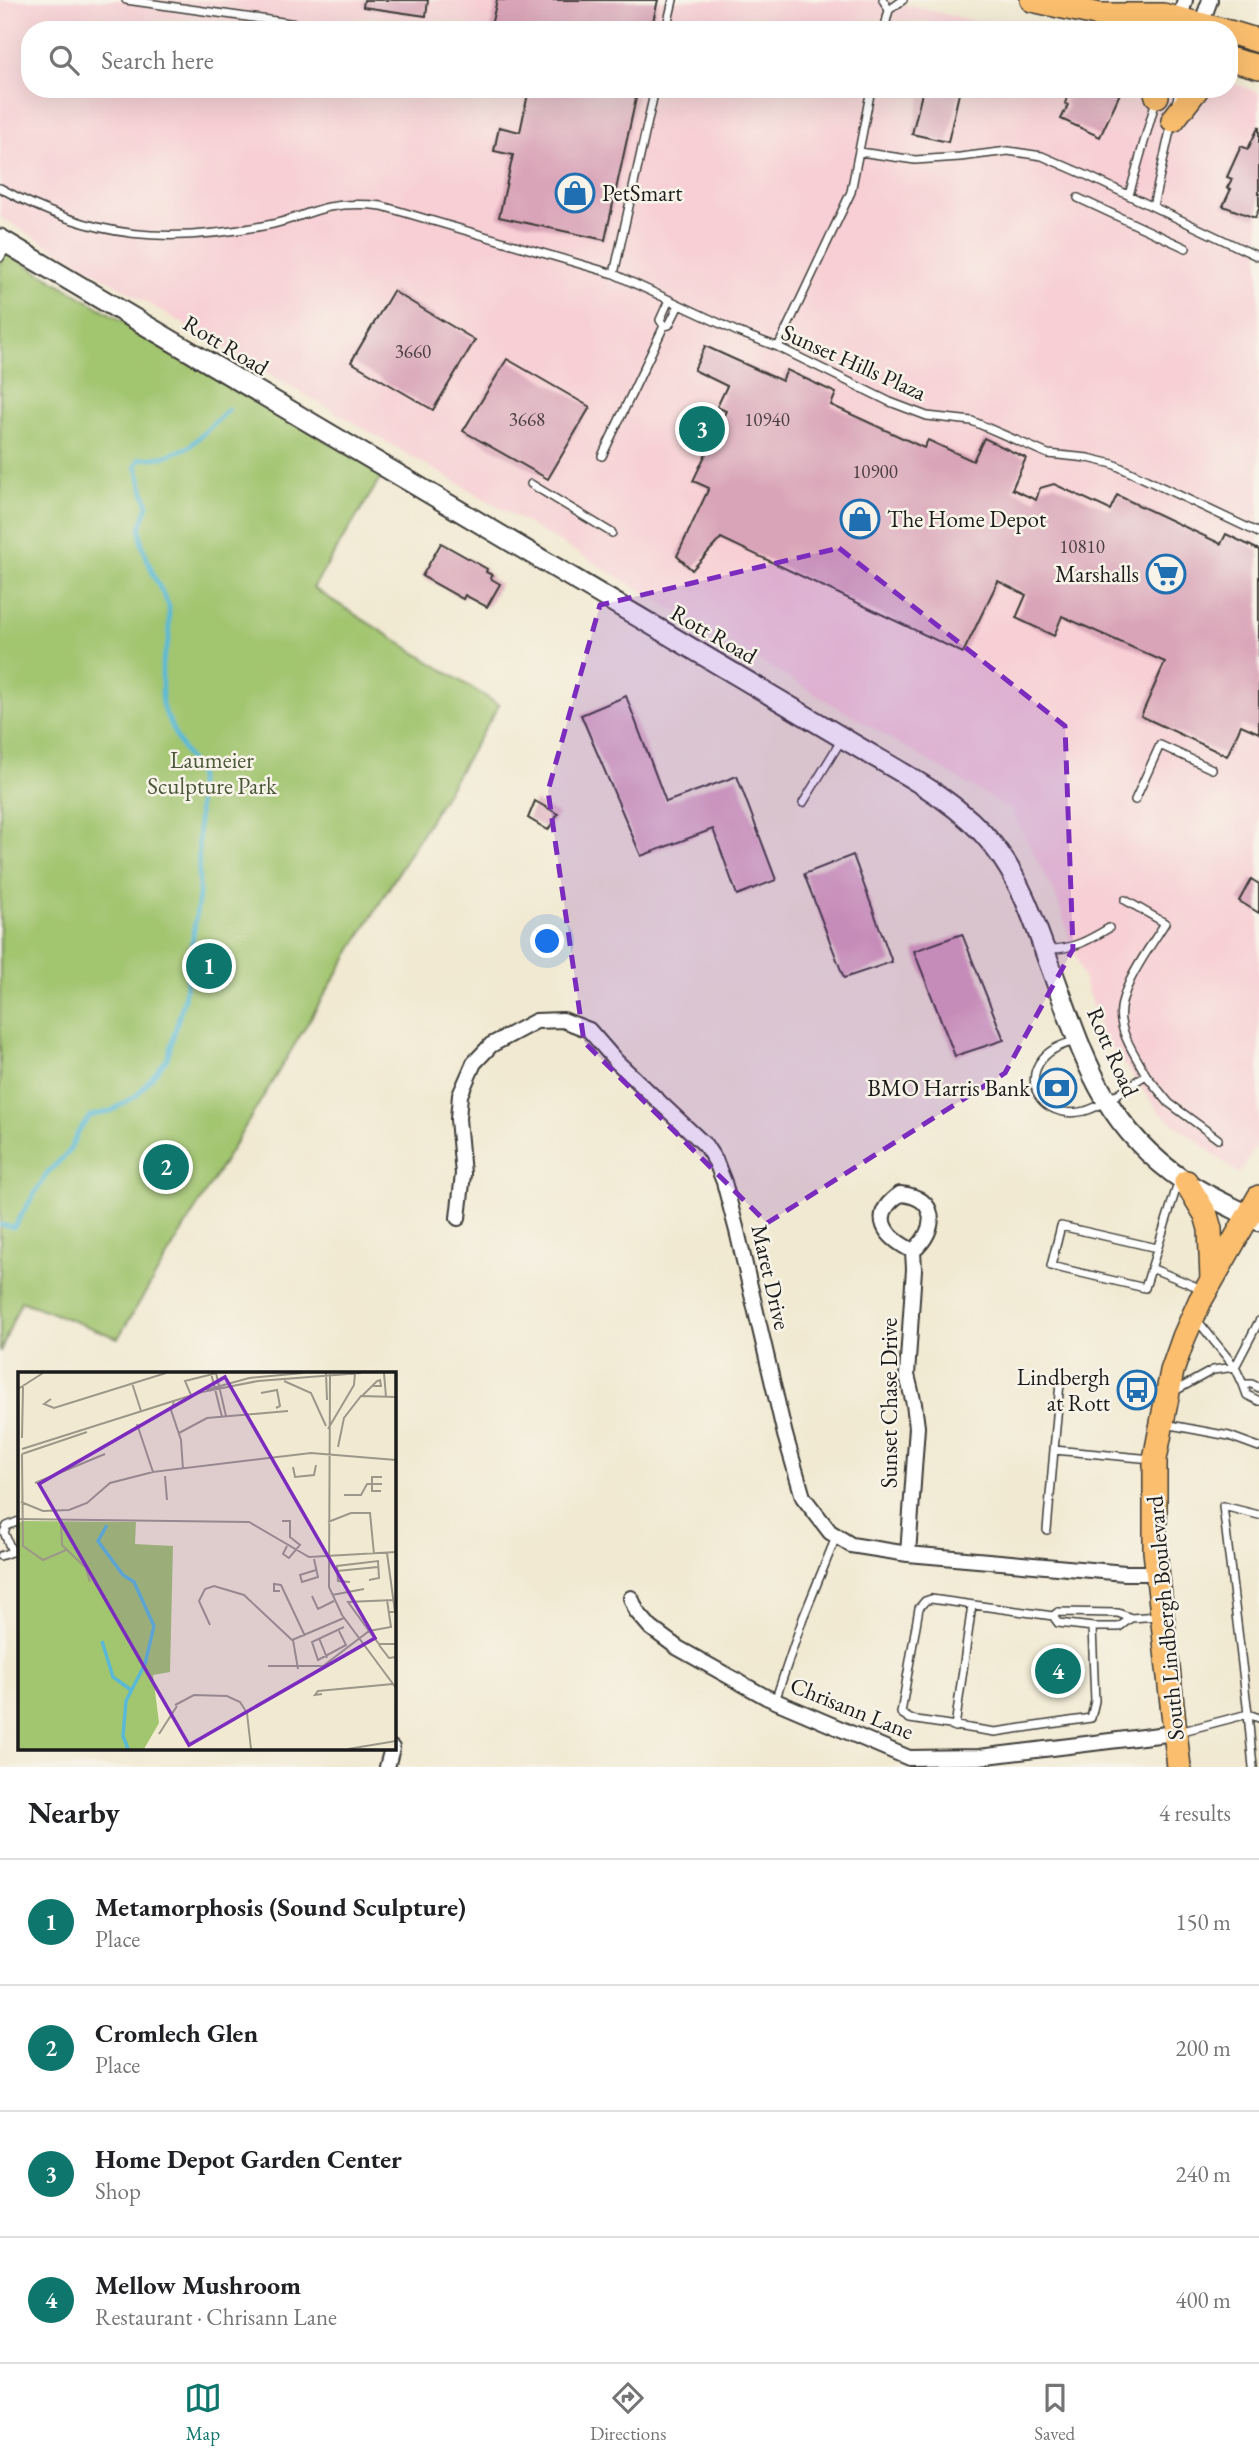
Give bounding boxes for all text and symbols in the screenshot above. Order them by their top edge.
search box [21,21,1238,98]
icon: search [45,41,83,79]
text: Search here [101,43,214,77]
shop icon: PetSmart [554,172,596,214]
place label: PetSmart [602,178,683,208]
street label: Rott Road [178,308,275,382]
street label: Sunset Hills Plaza [777,317,932,408]
house number: 3660 [395,339,431,364]
pin: 3 [679,403,725,455]
house number: 3668 [509,407,545,432]
house number: 10940 [744,407,790,432]
house number: 10900 [852,459,898,484]
shop icon: The Home Depot [839,498,881,540]
place label: The Home Depot [887,504,1047,534]
house number: 10810 [1059,534,1105,559]
supermarket icon: Marshalls [1145,553,1187,595]
place label: Marshalls [1055,559,1139,589]
street label: Rott Road [665,597,763,671]
park label: Laumeier Sculpture Park [147,745,278,801]
your location [530,924,564,958]
pin: 1 [186,940,232,992]
street label: Rott Road [1080,1003,1146,1102]
bank icon: BMO Harris Bank [1036,1067,1078,1109]
place label: BMO Harris Bank [867,1073,1031,1103]
pin: 2 [143,1141,189,1193]
street label: Maret Drive [744,1221,798,1333]
street label: Sunset Chase Drive [874,1318,904,1488]
place label: Lindbergh at Rott [1017,1362,1111,1418]
bus stop icon: Lindbergh at Rott [1116,1369,1158,1411]
inset map [18,1372,396,1750]
street label: South Lindbergh Boulevard [1139,1494,1191,1742]
pin: 4 [1035,1645,1081,1697]
street label: Chrisann Lane [786,1670,918,1746]
text: Nearby [28,1793,120,1832]
text: 4 results [1159,1798,1231,1828]
text: Metamorphosis (Sound Sculpture) [95,1890,466,1924]
text: 1 [45,1907,57,1937]
text: 150 m [1175,1907,1231,1937]
text: Place [95,1924,140,1954]
text: Cromlech Glen [95,2016,258,2050]
text: 2 [45,2033,57,2063]
text: 200 m [1175,2033,1231,2063]
text: Place [95,2050,140,2080]
text: Home Depot Garden Center [95,2142,402,2176]
text: 3 [45,2159,57,2189]
text: 240 m [1175,2159,1231,2189]
text: Shop [95,2176,141,2206]
text: Mellow Mushroom [95,2268,301,2302]
text: 4 [45,2285,57,2315]
text: 400 m [1175,2285,1231,2315]
text: Restaurant · Chrisann Lane [95,2302,337,2332]
tab: Map [184,2379,222,2446]
tab: Directions [590,2379,666,2446]
tab: Saved [1034,2379,1075,2446]

